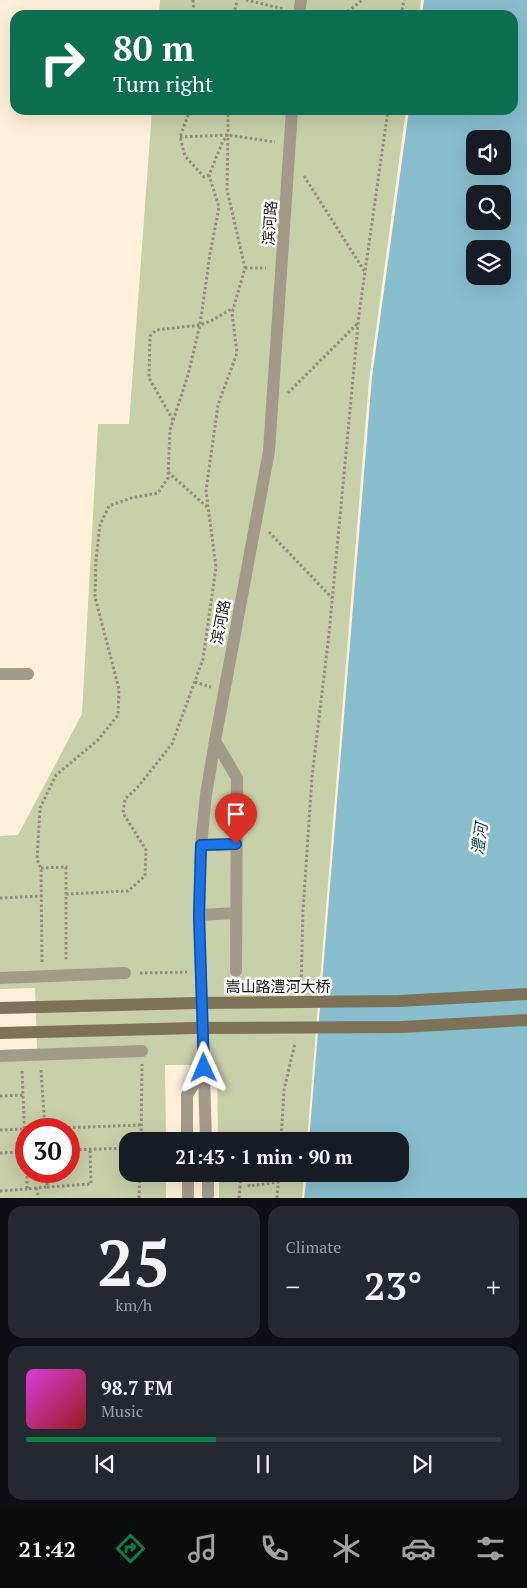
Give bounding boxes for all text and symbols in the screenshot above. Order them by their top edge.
text: 80 m [113,25,194,71]
icon: right [30,30,95,95]
text: Turn right [113,69,213,98]
map controls [466,130,511,285]
button: sound [466,130,511,175]
button: search [466,185,511,230]
street label: 滨河路 [257,200,281,246]
button: layers [466,240,511,285]
street label: 滨河路 [206,598,234,646]
pin [215,793,257,844]
icon: arrive [222,800,250,828]
water label: 澧河 [466,819,493,856]
street label: 嵩山路澧河大桥 [225,976,331,996]
position arrow [177,1041,229,1093]
speed limit sign: 30 [15,1118,80,1183]
text: 21:43 · 1 min · 90 m [175,1144,353,1169]
text: 25 [97,1218,170,1305]
text: Climate [286,1236,341,1258]
text: 23° [364,1261,423,1311]
text: − [286,1268,300,1305]
text: + [486,1268,501,1305]
text: km/h [115,1294,152,1316]
text: 98.7 FM [101,1375,173,1400]
text: Music [101,1400,143,1422]
icon: previous [91,1450,119,1478]
icon: pause [249,1450,277,1478]
icon: next [408,1450,436,1478]
icon: directions [113,1531,148,1566]
icon: music [185,1531,220,1566]
icon: phone [257,1531,292,1566]
icon: climate [329,1531,364,1566]
icon: car [401,1531,436,1566]
icon: filters [473,1531,508,1566]
text: 21:42 [19,1534,76,1563]

